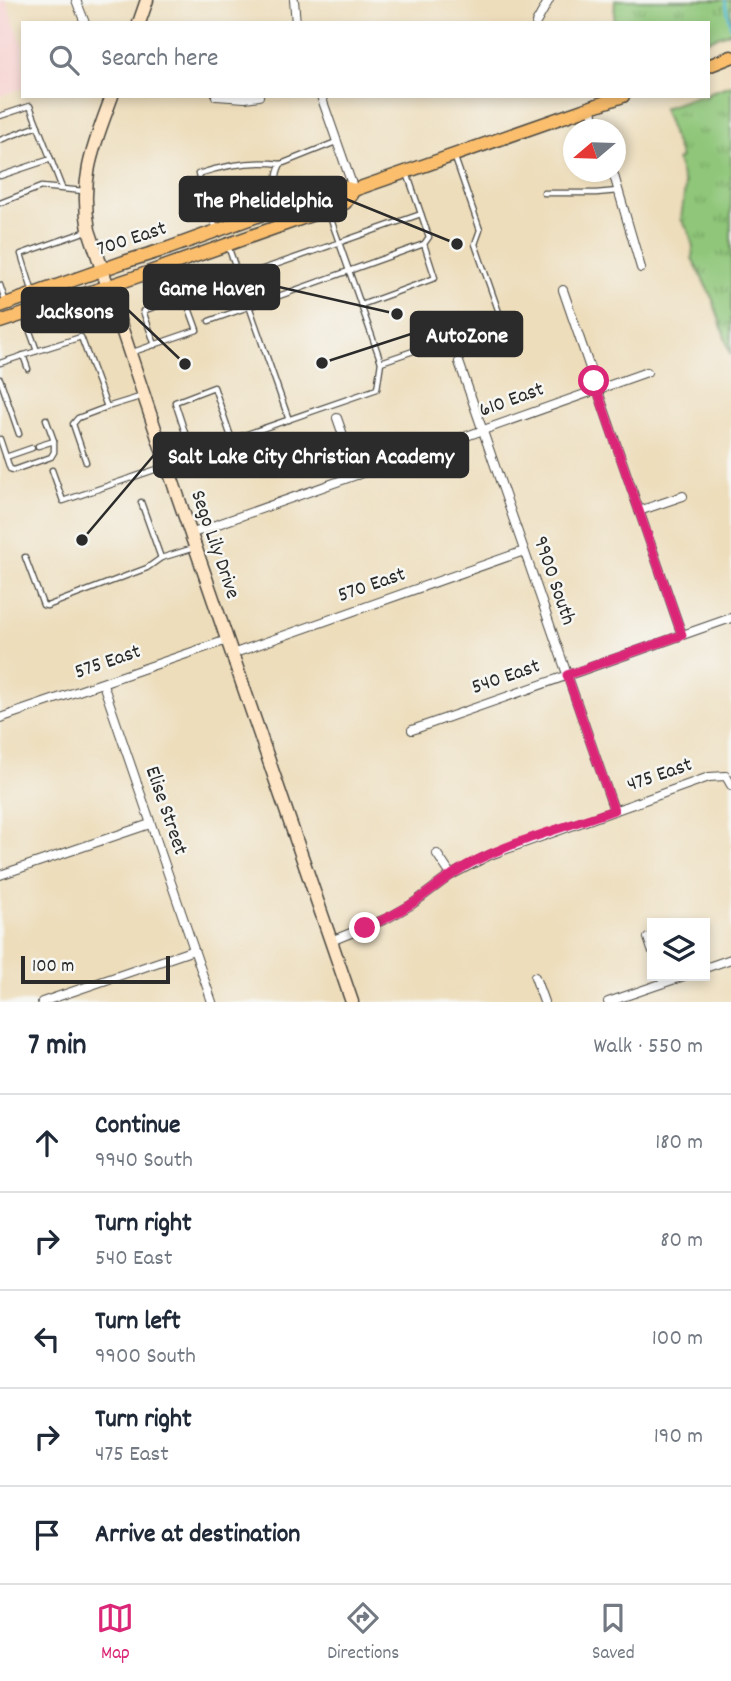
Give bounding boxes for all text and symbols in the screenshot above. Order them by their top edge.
search box [21,21,710,98]
icon: search [45,41,83,79]
text: Search here [101,41,219,78]
north arrow [563,119,626,182]
callout: The Phelidelphia [180,177,346,221]
text: The Phelidelphia [194,186,333,219]
street label: 700 East [93,215,171,265]
callout: Game Haven [144,265,279,309]
text: Game Haven [159,274,266,307]
callout: Jacksons [22,288,128,332]
text: Jacksons [36,297,114,330]
callout: AutoZone [411,312,522,356]
text: AutoZone [426,321,508,354]
route start [578,365,609,396]
street label: 610 East [475,375,549,427]
callout: Salt Lake City Christian Academy [154,433,468,477]
text: Salt Lake City Christian Academy [168,442,456,475]
street label: Sego Lily Drive [181,487,247,603]
street label: 9900 South [524,533,582,629]
street label: 570 East [334,560,410,612]
street label: 575 East [71,638,145,688]
street label: 540 East [468,652,545,704]
street label: 475 East [623,751,697,801]
street label: Elise Street [136,762,194,860]
route end [349,912,380,943]
map controls [647,918,710,981]
button: layers [647,918,710,981]
scale bar [21,953,170,985]
text: 100 m [32,954,74,981]
text: 7 min [28,1026,86,1069]
text: Walk · 550 m [593,1031,703,1064]
text: Continue [95,1108,180,1145]
icon: ahead [28,1124,66,1162]
text: 180 m [655,1127,703,1160]
text: 9940 South [95,1145,193,1178]
text: Turn right [95,1206,192,1243]
icon: right [28,1222,66,1260]
text: 80 m [660,1225,703,1258]
text: 540 East [95,1243,172,1276]
text: Turn left [95,1304,181,1341]
icon: left [28,1320,66,1358]
text: 100 m [652,1323,703,1356]
text: 9900 South [95,1341,196,1374]
text: Turn right [95,1402,192,1439]
icon: right [28,1418,66,1456]
text: 190 m [654,1421,703,1454]
text: 475 East [95,1439,169,1472]
icon: arrive [28,1516,66,1554]
text: Arrive at destination [95,1517,300,1554]
tab: Map [96,1599,134,1668]
tab: Directions [327,1599,399,1668]
tab: Saved [592,1599,635,1668]

